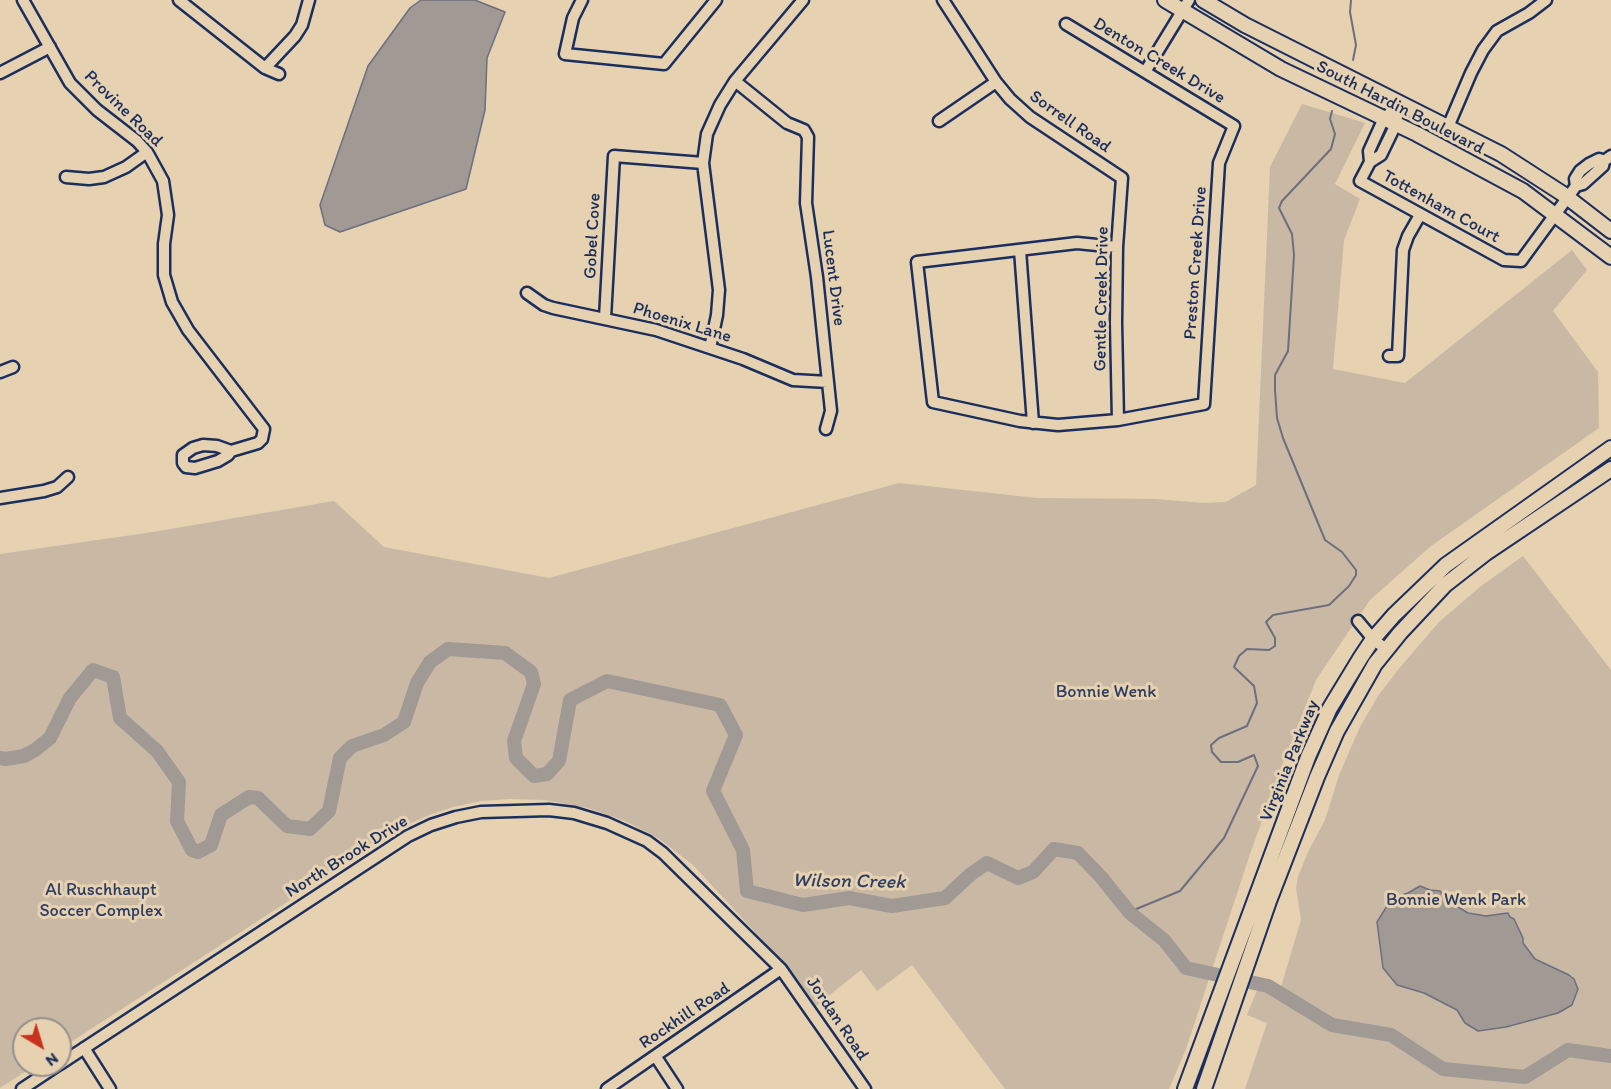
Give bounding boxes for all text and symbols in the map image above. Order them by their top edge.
street label: Denton Creek Drive [1089,13,1229,109]
street label: South Hardin Boulevard [1312,56,1488,160]
street label: Provine Road [79,66,167,152]
street label: Sorrell Road [1025,86,1115,158]
street label: Tottenham Court [1378,166,1504,248]
street label: Preston Creek Drive [1180,186,1212,340]
street label: Gobel Cove [580,192,606,280]
street label: Gentle Creek Drive [1090,226,1114,372]
street label: Lucent Drive [816,229,850,327]
street label: Phoenix Lane [630,298,734,348]
park label: Bonnie Wenk [1056,681,1156,703]
street label: Virginia Parkway [1256,697,1324,825]
street label: North Brook Drive [282,811,412,903]
water label: Wilson Creek [792,869,906,895]
park label: Al Ruschhaupt Soccer Complex [39,879,163,922]
park label: Bonnie Wenk Park [1386,889,1526,911]
street label: Jordan Road [801,973,873,1065]
street label: Rockhill Road [636,978,734,1054]
north arrow [12,1017,72,1077]
text: N [42,1049,62,1071]

